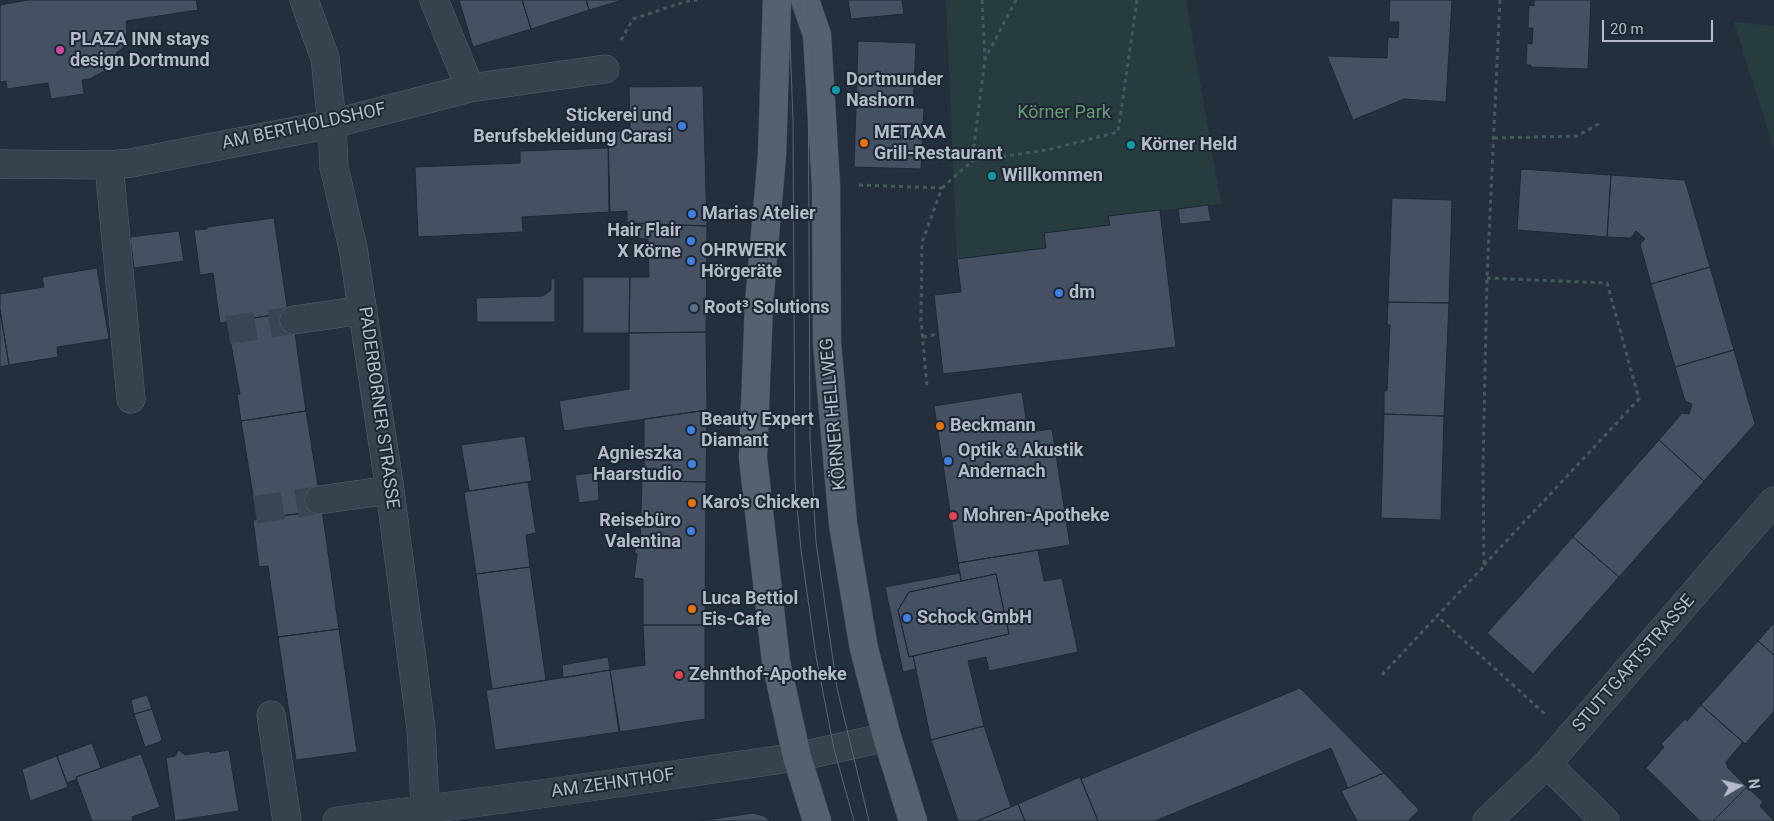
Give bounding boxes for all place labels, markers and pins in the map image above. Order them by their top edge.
place label: PLAZA INN stays design Dortmund [70,29,210,72]
marker: PLAZA INN stays design Dortmund [54,44,66,56]
place label: Dortmunder Nashorn [846,69,943,112]
marker: Dortmunder Nashorn [830,84,842,96]
place label: Stickerei und Berufsbekleidung Carasi [473,105,672,148]
marker: Stickerei und Berufsbekleidung Carasi [676,120,688,132]
place label: METAXA Grill-Restaurant [874,122,1003,164]
place label: Körner Held [1141,134,1237,156]
marker: METAXA Grill-Restaurant [858,137,870,149]
marker: Körner Held [1125,139,1137,151]
place label: Willkommen [1002,165,1103,187]
marker: Willkommen [986,170,998,182]
place label: Marias Atelier [702,203,816,225]
marker: Marias Atelier [686,208,698,220]
place label: Hair Flair X Körne [607,220,681,262]
marker: Hair Flair X Körne [685,235,697,247]
place label: OHRWERK Hörgeräte [701,240,786,282]
marker: OHRWERK Hörgeräte [685,255,697,267]
place label: dm [1069,282,1095,304]
marker: dm [1053,287,1065,299]
place label: Root³ Solutions [704,297,830,319]
marker: Root³ Solutions [688,302,700,314]
place label: Beauty Expert Diamant [701,409,814,452]
place label: Beckmann [950,415,1036,437]
marker: Beckmann [934,420,946,432]
marker: Beauty Expert Diamant [685,424,697,436]
place label: Optik & Akustik Andernach [958,440,1083,482]
place label: Agnieszka Haarstudio [593,443,682,486]
marker: Optik & Akustik Andernach [942,455,954,467]
marker: Agnieszka Haarstudio [686,458,698,470]
place label: Karo's Chicken [702,492,820,514]
marker: Karo's Chicken [686,497,698,509]
place label: Mohren-Apotheke [963,505,1109,527]
place label: Reisebüro Valentina [599,510,681,552]
marker: Mohren-Apotheke [947,510,959,522]
marker: Reisebüro Valentina [685,525,697,537]
place label: Luca Bettiol Eis-Cafe [702,588,798,630]
marker: Luca Bettiol Eis-Cafe [686,603,698,615]
place label: Schock GmbH [917,607,1032,629]
marker: Schock GmbH [901,612,913,624]
place label: Zehnthof-Apotheke [689,664,847,686]
marker: Zehnthof-Apotheke [673,669,685,681]

